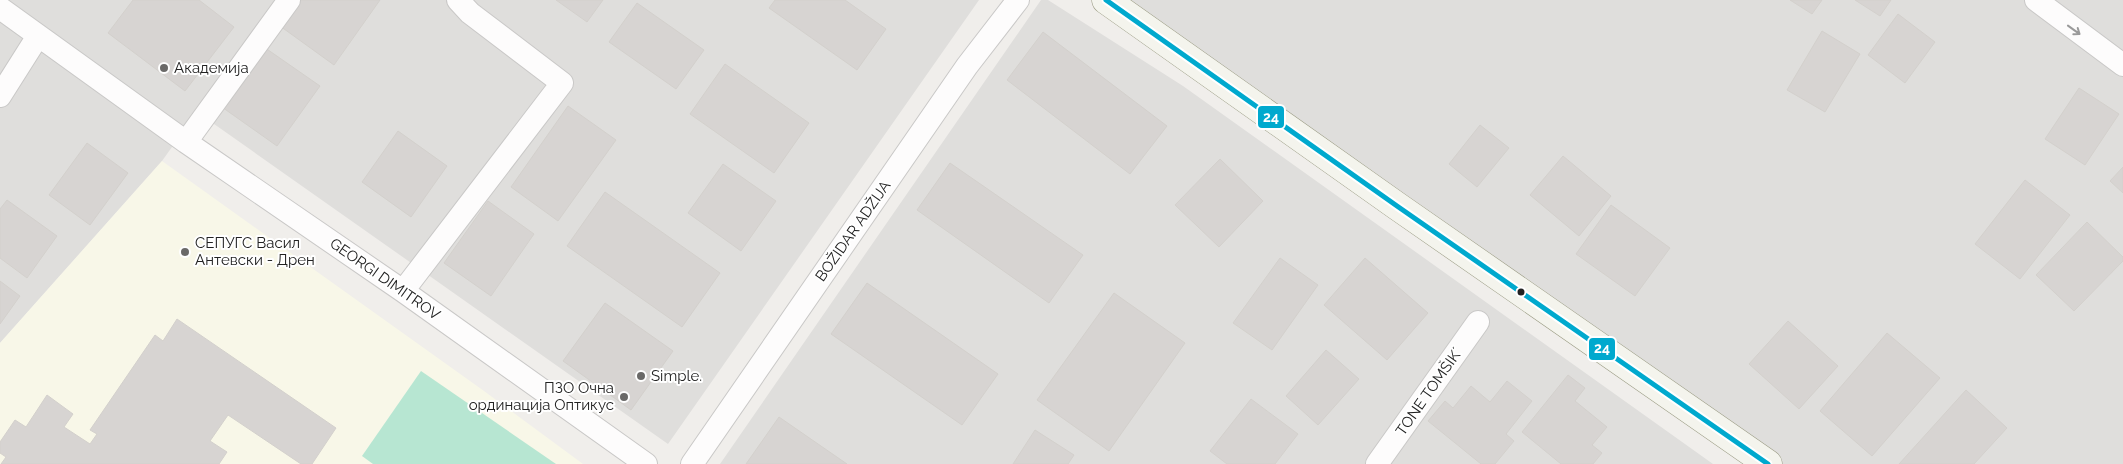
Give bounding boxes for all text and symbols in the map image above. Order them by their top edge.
one-way arrow [2067,25,2081,35]
place label: Академија [174,59,249,77]
marker: Академија [158,62,170,74]
line badge: 24 [1257,105,1285,129]
text: 24 [1263,109,1279,125]
street label: BOŽIDAR ADŽIJA [812,177,894,285]
place label: СЕПУГС Васил Антевски - Дрен [195,234,315,269]
street label: GEORGI DIMITROV [326,234,444,324]
marker: СЕПУГС Васил Антевски - Дрен [179,246,191,258]
unlabelled marker [1516,287,1526,297]
line badge: 24 [1588,337,1616,361]
text: 24 [1594,340,1610,356]
street label: TONE TOMŠIḰ [1391,344,1466,439]
place label: Simple. [651,367,702,385]
marker: Simple. [635,370,647,382]
place label: ПЗО Очна ординација Оптикус [469,379,614,414]
marker: ПЗО Очна ординација Оптикус [618,391,630,403]

